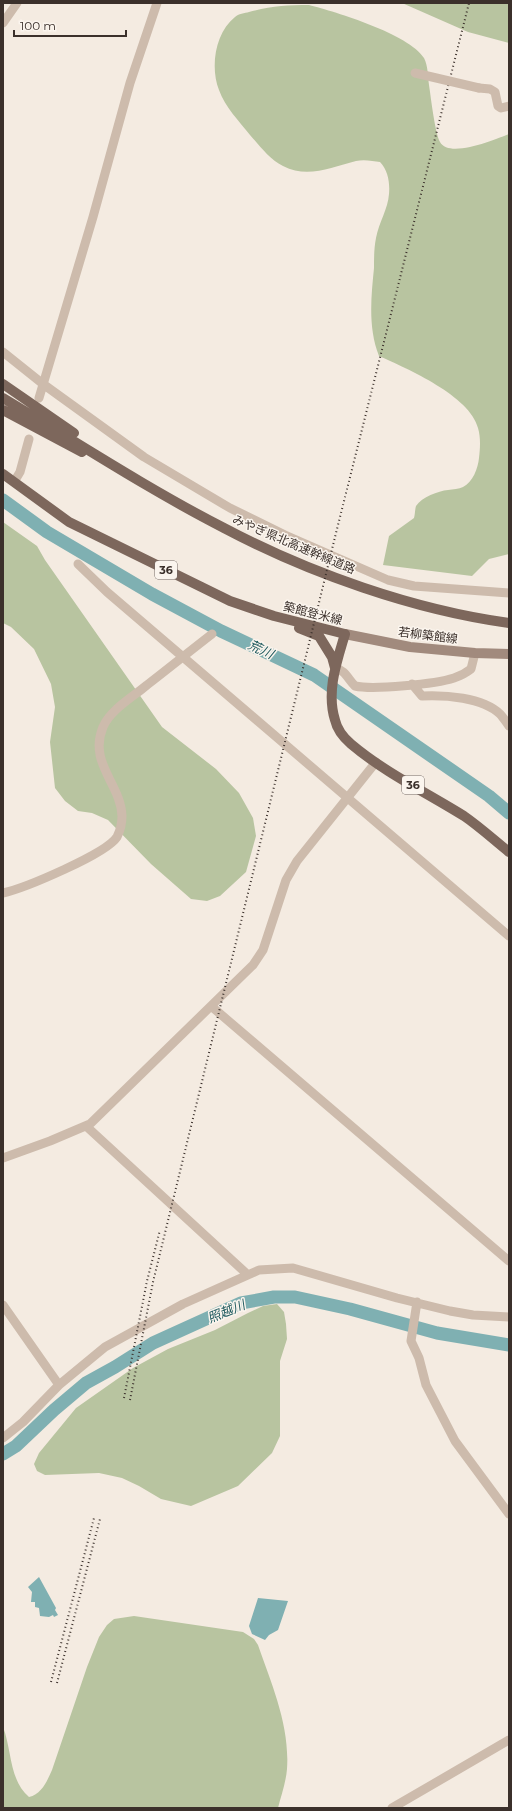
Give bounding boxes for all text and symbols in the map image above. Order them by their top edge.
scale bar [14,12,126,38]
text: 100 m [20,18,56,33]
street label: みやぎ県北高速幹線道路 [230,511,358,577]
road number: 36 [155,561,177,579]
street label: 築館登米線 [282,598,344,628]
street label: 若柳築館線 [397,624,459,646]
water label: 荒川 [246,636,278,663]
road number: 36 [402,776,424,794]
water label: 照越川 [205,1296,249,1326]

